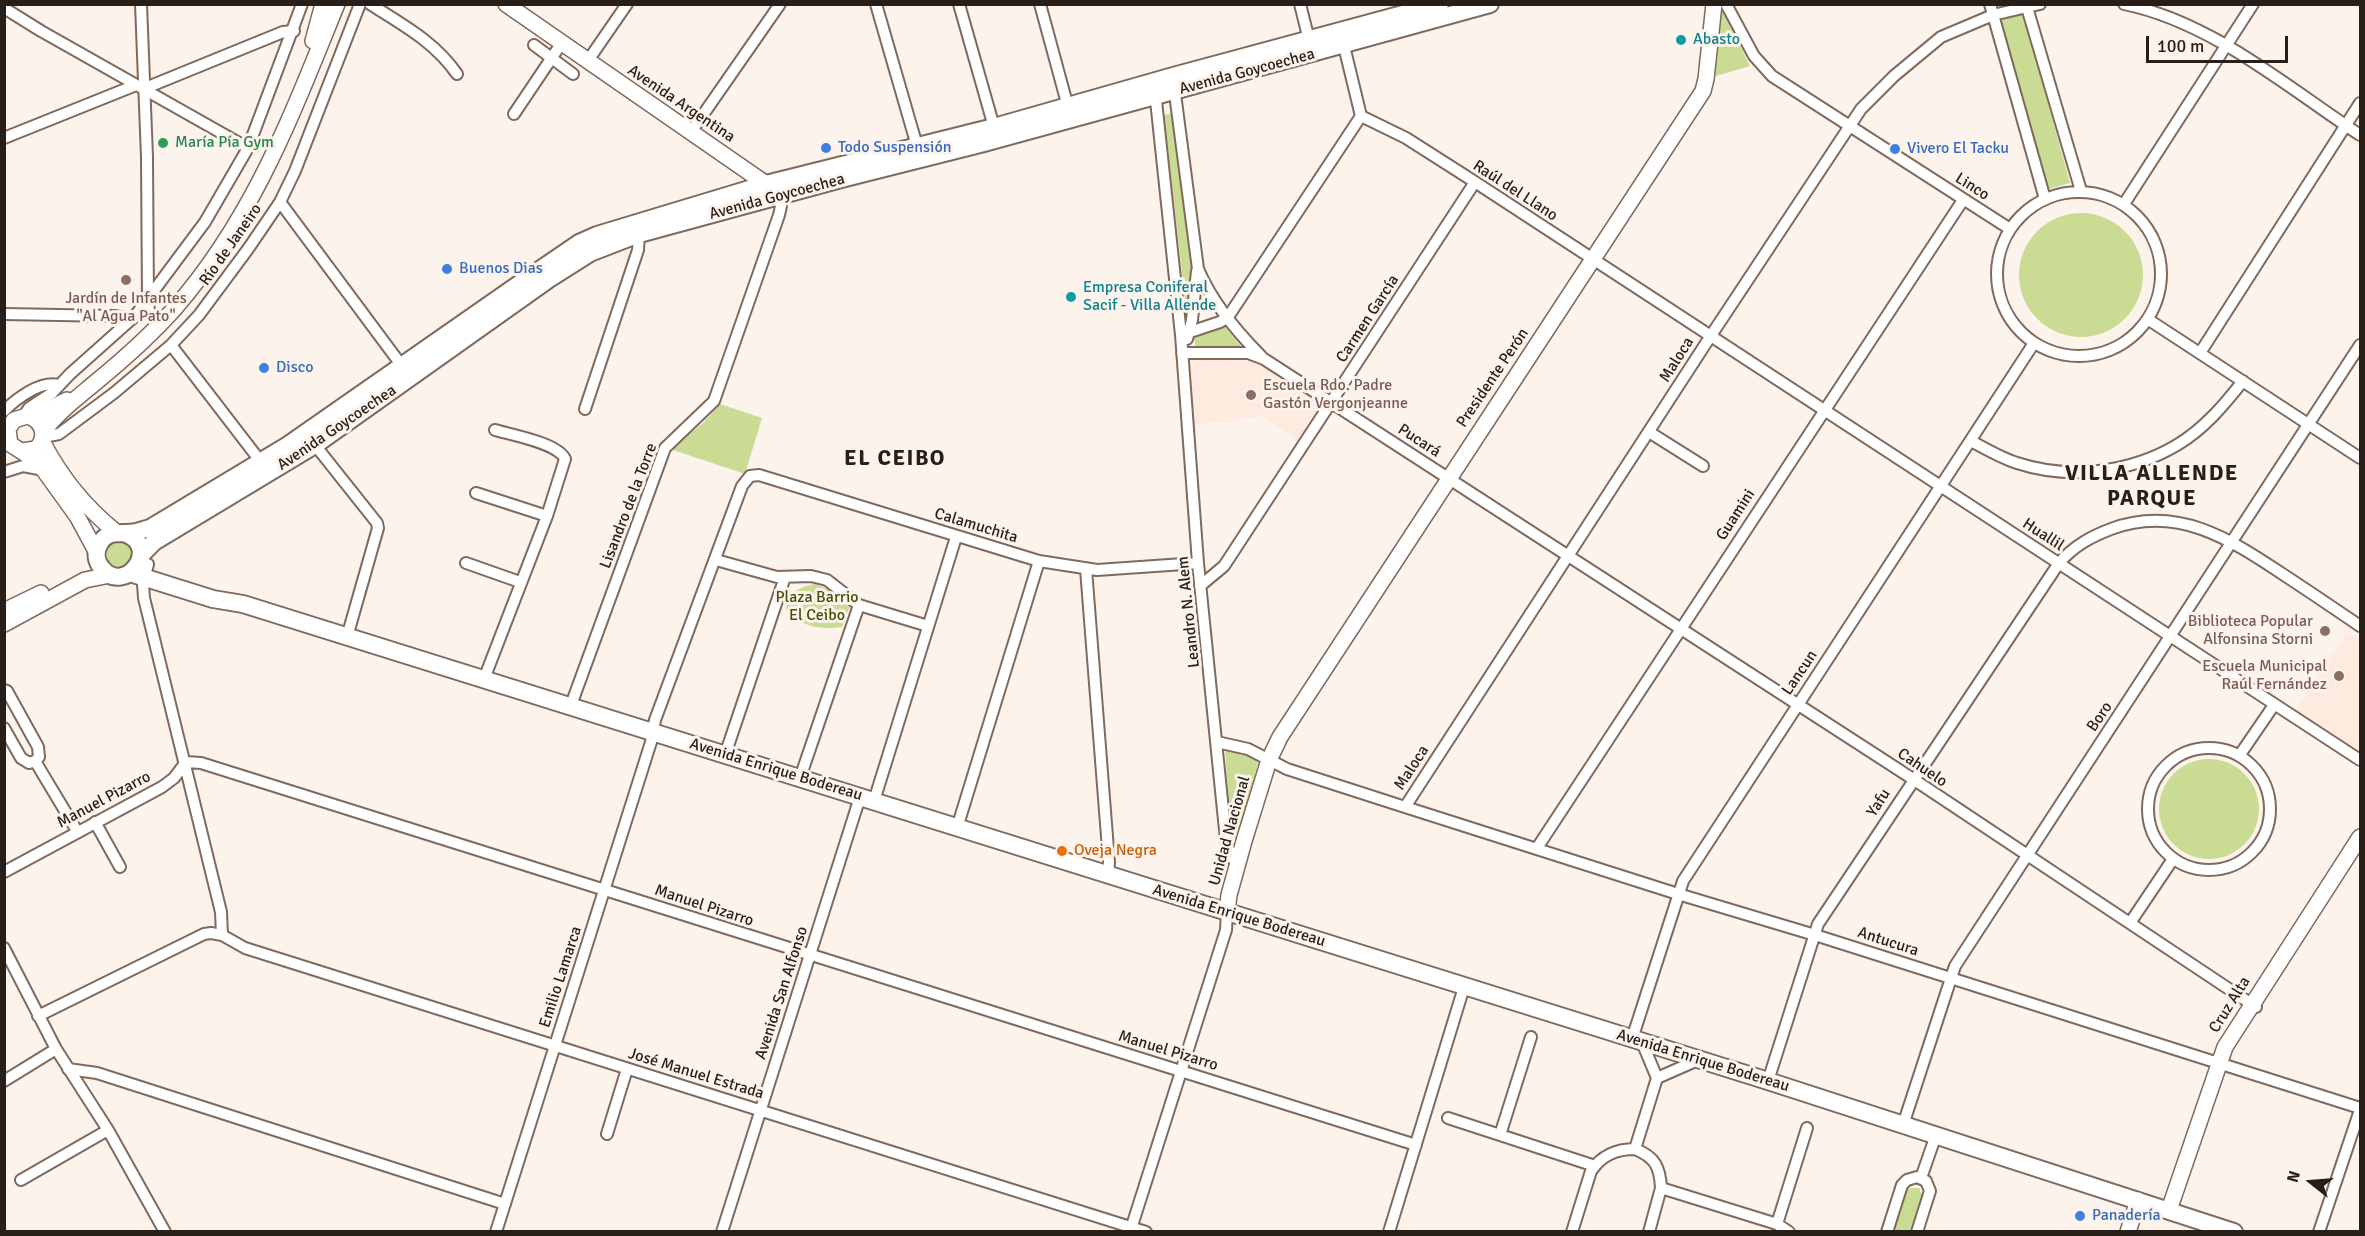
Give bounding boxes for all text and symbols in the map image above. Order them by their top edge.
scale bar [2149,24,2292,62]
place label: Abasto [1693,30,1740,50]
marker: Abasto [1674,33,1688,47]
text: 100 m [2157,35,2204,57]
street label: Avenida Goycoechea [1177,45,1317,99]
street label: Avenida Argentina [624,61,738,147]
place label: María Pía Gym [175,133,274,153]
marker: María Pía Gym [156,136,170,150]
place label: Todo Suspensión [838,138,951,158]
place label: Vivero El Tacku [1907,139,2009,159]
marker: Todo Suspensión [819,141,833,155]
marker: Vivero El Tacku [1888,142,1902,156]
street label: Raúl del Llano [1469,156,1561,226]
street label: Linco [1951,169,1993,205]
street label: Avenida Goycoechea [707,170,847,224]
street label: Río de Janeiro [196,200,266,290]
place label: Buenos Dias [459,259,543,279]
marker: Buenos Dias [440,262,454,276]
street label: Carmen García [1333,272,1403,366]
marker: Jardín de Infantes "Al Agua Pato" [119,273,133,287]
place label: Empresa Coniferal Sacif - Villa Allende [1083,278,1216,316]
place label: Jardín de Infantes "Al Agua Pato" [65,289,187,327]
marker: Empresa Coniferal Sacif - Villa Allende [1064,290,1078,304]
street label: Presidente Perón [1453,325,1533,431]
street label: Maloca [1656,334,1698,386]
place label: Disco [276,358,313,378]
marker: Disco [257,361,271,375]
place label: Escuela Rdo. Padre Gastón Vergonjeanne [1263,376,1408,414]
street label: Avenida Goycoechea [274,381,400,475]
marker: Escuela Rdo. Padre Gastón Vergonjeanne [1244,388,1258,402]
street label: Pucará [1394,420,1444,462]
street label: Lisandro de la Torre [596,441,662,571]
district label: EL CEIBO [844,446,946,472]
district label: VILLA ALLENDE PARQUE [2065,461,2239,512]
street label: Guamini [1712,486,1760,544]
street label: Calamuchita [932,504,1020,548]
street label: Huallil [2019,514,2067,556]
street label: Leandro N. Alem [1174,555,1204,669]
park label: Plaza Barrio El Ceibo [775,588,859,626]
place label: Biblioteca Popular Alfonsina Storni [2188,612,2313,650]
marker: Biblioteca Popular Alfonsina Storni [2318,624,2332,638]
street label: Lancun [1778,647,1822,699]
place label: Escuela Municipal Raúl Fernández [2202,657,2327,695]
marker: Escuela Municipal Raúl Fernández [2332,669,2346,683]
street label: Boro [2083,698,2117,736]
street label: Avenida Enrique Bodereau [687,735,865,805]
street label: Maloca [1390,742,1434,794]
street label: Cahuelo [1893,744,1951,792]
street label: Manuel Pizarro [54,767,154,833]
street label: Unidad Nacional [1205,774,1255,888]
street label: Yafu [1863,785,1895,821]
place label: Oveja Negra [1074,841,1157,861]
marker: Oveja Negra [1055,844,1069,858]
street label: Manuel Pizarro [652,881,756,931]
street label: Avenida Enrique Bodereau [1150,881,1328,951]
street label: Antucura [1855,923,1921,961]
street label: Emilio Lamarca [536,924,586,1030]
street label: Avenida San Alfonso [751,924,813,1062]
street label: Cruz Alta [2205,973,2255,1037]
street label: Avenida Enrique Bodereau [1614,1026,1792,1096]
street label: Manuel Pizarro [1116,1027,1220,1075]
street label: José Manuel Estrada [626,1044,766,1104]
north arrow [2281,1152,2341,1212]
text: N [2283,1168,2305,1185]
place label: Panadería [2092,1206,2161,1226]
marker: Panadería [2073,1209,2087,1223]

